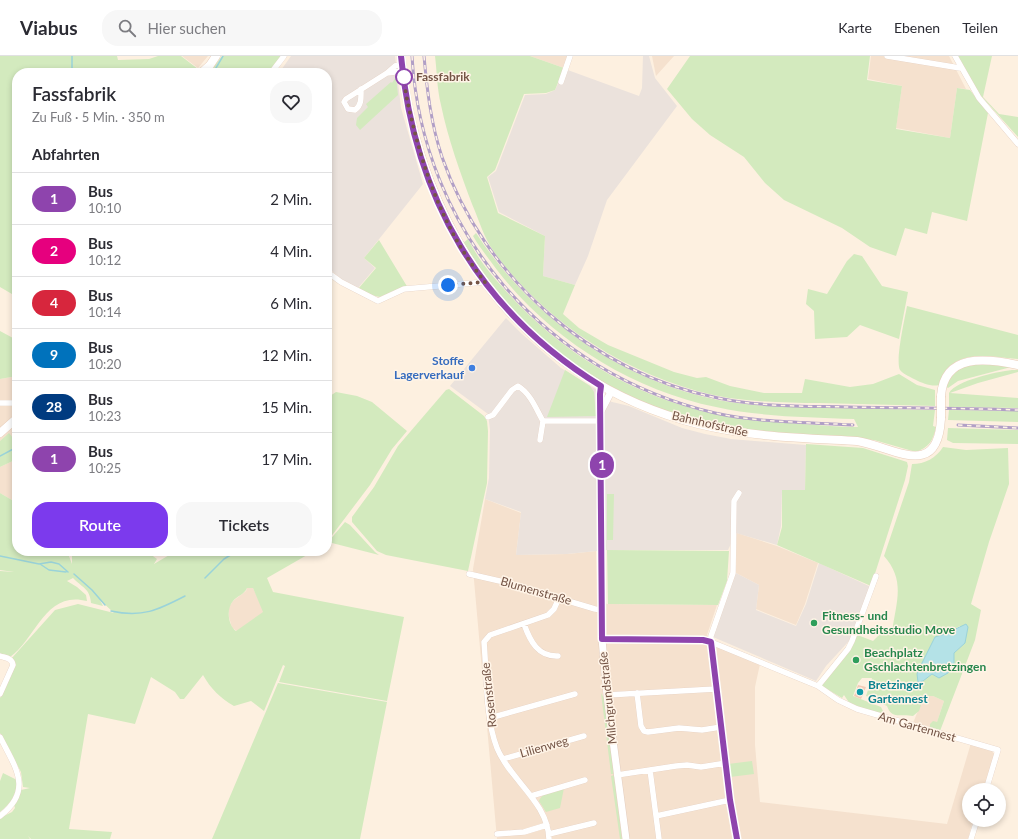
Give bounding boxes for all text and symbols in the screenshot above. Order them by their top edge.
search box [102,10,382,46]
text: Viabus [20,16,78,39]
icon: search [116,17,138,39]
text: Hier suchen [148,19,226,37]
text: Karte [838,19,872,36]
text: Ebenen [894,19,940,36]
text: Teilen [962,19,998,36]
marker: Fassfabrik [395,68,413,86]
place label: Fassfabrik [416,69,470,84]
button: heart [270,81,312,123]
text: Fassfabrik [32,82,116,105]
text: Zu Fuß · 5 Min. · 350 m [32,109,165,125]
text: Abfahrten [32,145,100,163]
text: Bus [88,182,113,200]
text: 1 [50,190,58,207]
text: 2 Min. [270,190,312,208]
text: 10:10 [88,200,121,216]
text: Bus [88,234,113,252]
text: 2 [50,242,58,259]
text: 4 Min. [270,242,312,260]
text: 10:12 [88,252,121,268]
your location [438,275,458,295]
text: Bus [88,286,113,304]
text: 4 [50,294,58,311]
text: 6 Min. [270,294,312,312]
text: 10:14 [88,304,121,320]
text: Bus [88,338,113,356]
text: 9 [50,346,58,363]
text: 12 Min. [261,346,312,364]
place label: Stoffe Lagerverkauf [394,353,465,382]
text: 10:20 [88,356,121,372]
marker: Stoffe Lagerverkauf [467,363,477,373]
text: Bus [88,390,113,408]
text: 28 [46,398,62,415]
text: 15 Min. [261,398,312,416]
street label: Bahnhofstraße [671,407,750,440]
text: 10:23 [88,408,121,424]
text: Bus [88,442,113,460]
text: 1 [50,450,58,467]
text: 17 Min. [261,450,312,468]
line badge: 1 [589,452,615,478]
text: 1 [598,456,606,473]
text: 10:25 [88,460,121,476]
button: Route [32,502,168,548]
button: Tickets [176,502,312,548]
street label: Blumenstraße [499,573,573,608]
place label: Fitness- und Gesundheitsstudio Move [822,608,956,637]
marker: Fitness- und Gesundheitsstudio Move [809,618,819,628]
place label: Beachplatz Gschlachtenbretzingen [864,645,986,674]
street label: Milchgrundstraße [595,651,620,745]
marker: Beachplatz Gschlachtenbretzingen [851,655,861,665]
street label: Rosenstraße [478,662,499,728]
place label: Bretzinger Gartennest [868,677,928,706]
marker: Bretzinger Gartennest [855,687,865,697]
street label: Am Gartennest [877,708,958,745]
street label: Lilienweg [518,732,570,761]
map controls [962,783,1006,827]
button: locate [962,783,1006,827]

